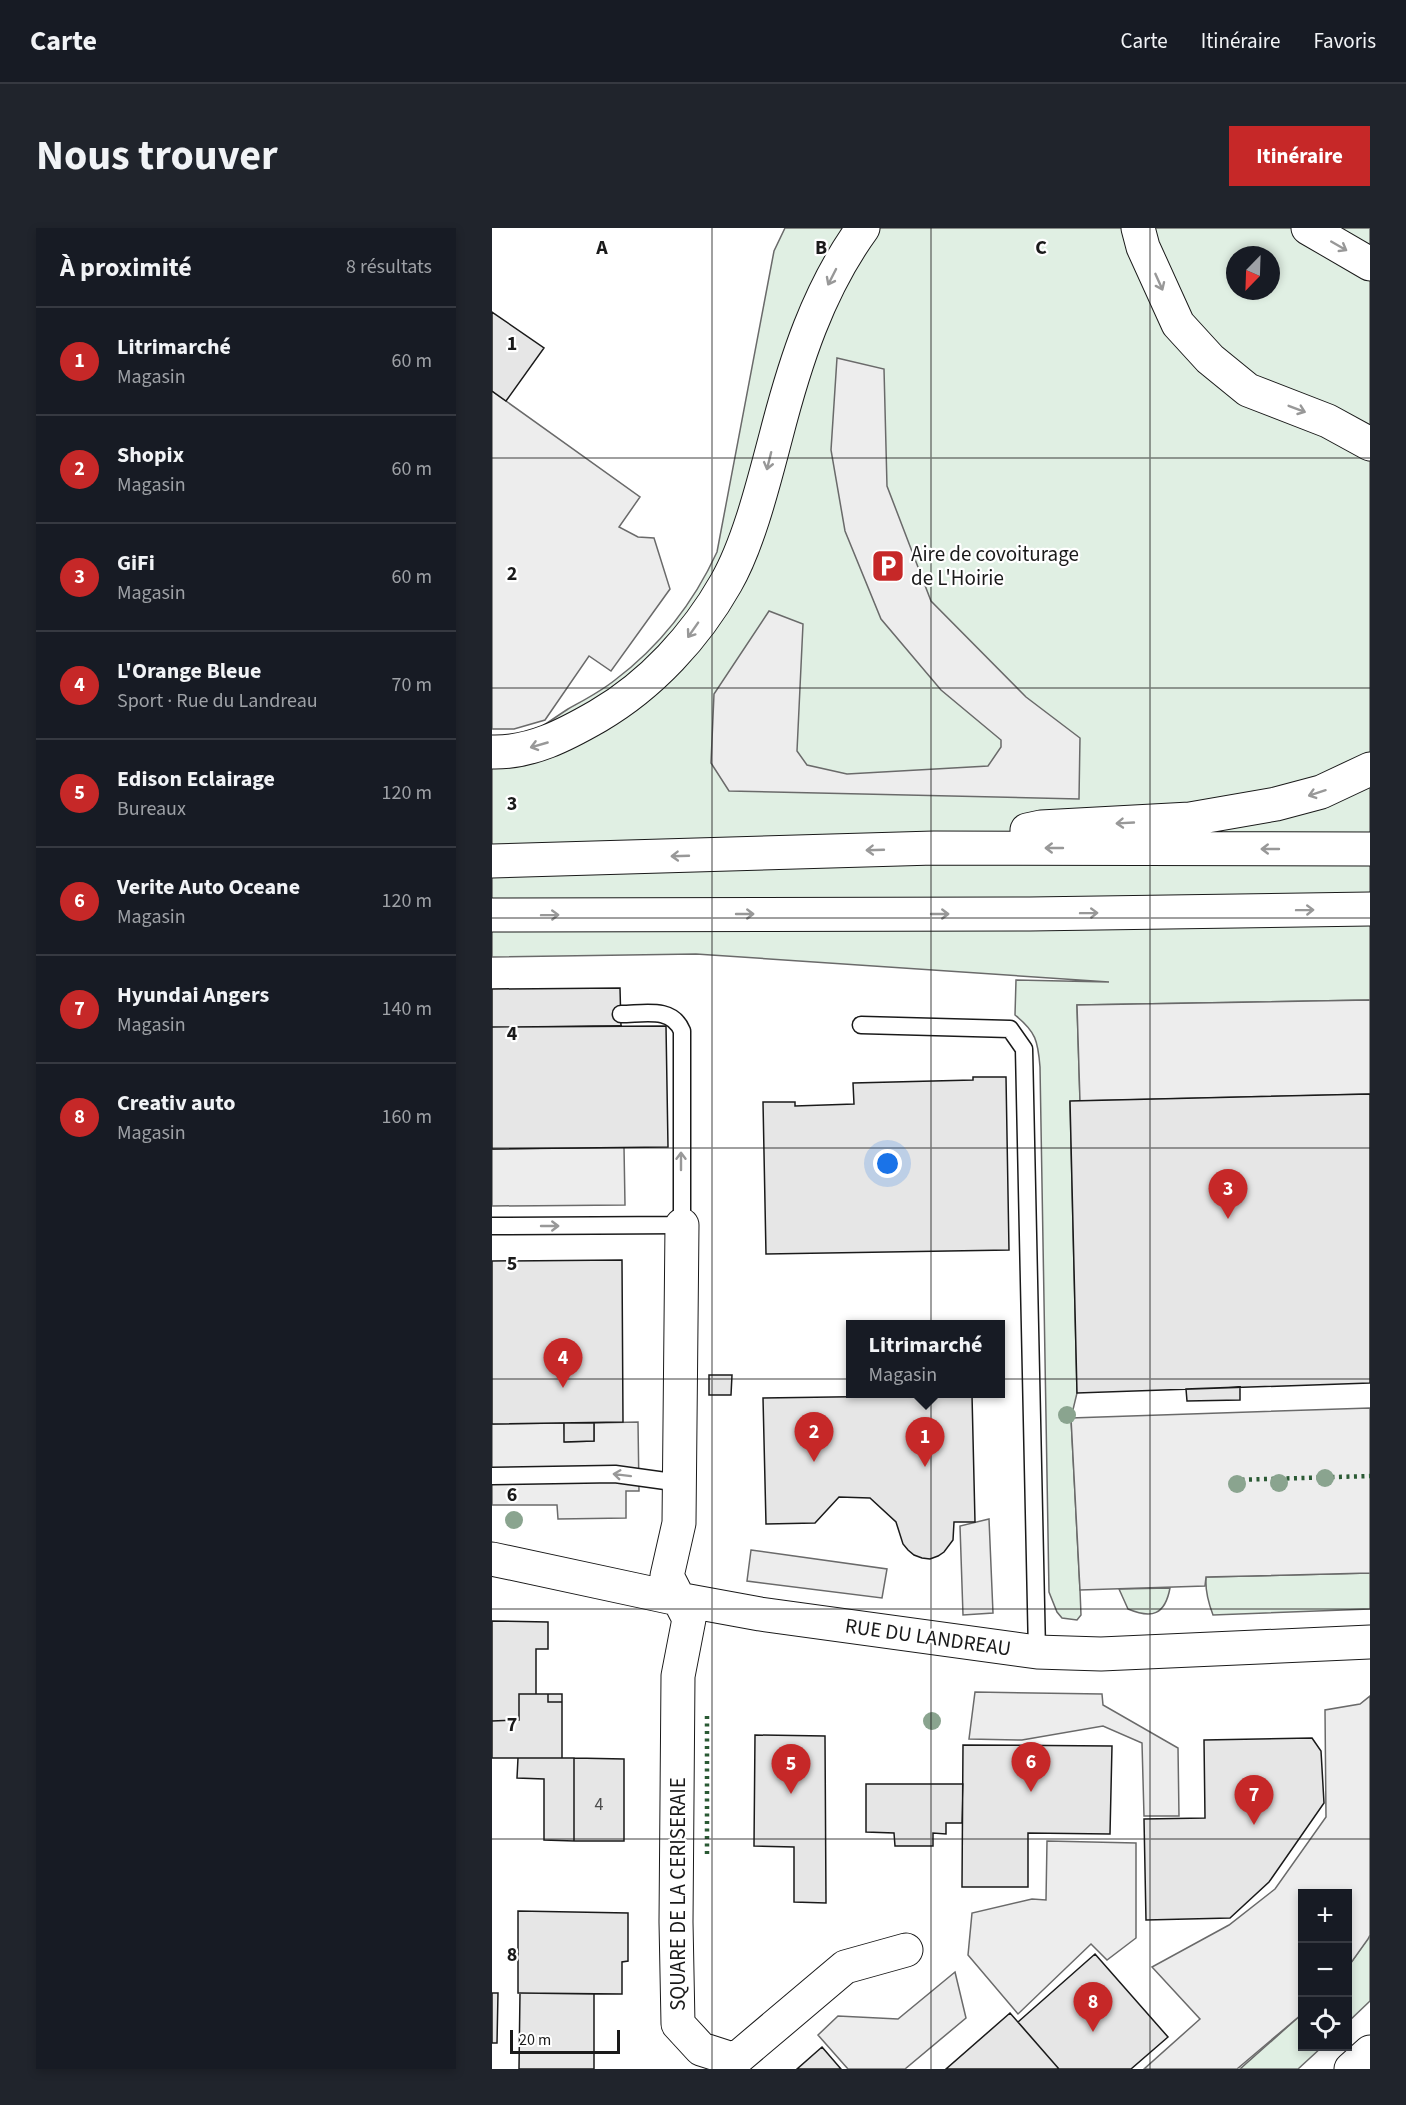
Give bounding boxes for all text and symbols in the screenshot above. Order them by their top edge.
text: Carte [30,21,97,61]
text: Carte [1121,26,1168,56]
text: Itinéraire [1201,26,1280,56]
text: Favoris [1313,26,1376,56]
text: Nous trouver [36,126,278,186]
button: Itinéraire [1229,126,1370,186]
text: A [595,234,608,262]
text: B [815,234,827,262]
text: C [1035,234,1047,262]
one-way arrow [1330,240,1347,252]
north arrow [1226,246,1280,300]
text: À proximité [60,249,192,286]
text: 8 résultats [346,253,432,281]
one-way arrow [825,268,837,286]
one-way arrow [1154,273,1166,291]
text: 1 [507,330,517,358]
text: Litrimarché [117,331,231,363]
text: 1 [74,347,85,375]
text: 60 m [392,347,432,375]
text: Magasin [117,363,186,391]
one-way arrow [1288,404,1306,415]
text: Shopix [117,439,184,471]
one-way arrow [763,451,775,470]
text: 2 [74,455,85,483]
text: 60 m [392,455,432,483]
text: Magasin [117,471,186,499]
place label: Aire de covoiturage de L'Hoirie [911,539,1079,593]
text: GiFi [117,547,155,579]
parking icon: Aire de covoiturage de L'Hoirie [870,548,906,584]
text: 2 [507,560,517,588]
text: 3 [74,563,85,591]
text: 60 m [392,563,432,591]
text: Magasin [117,579,186,607]
one-way arrow [687,622,699,638]
text: L'Orange Bleue [117,655,261,687]
text: 4 [74,671,85,699]
text: 70 m [392,671,432,699]
text: Sport · Rue du Landreau [117,687,318,715]
one-way arrow [530,740,549,751]
text: Edison Eclairage [117,763,275,795]
text: 5 [74,779,85,807]
text: 120 m [382,779,432,807]
one-way arrow [1308,788,1327,799]
text: 3 [507,790,517,818]
text: Bureaux [117,795,186,823]
one-way arrow [1115,817,1135,828]
one-way arrow [1044,842,1064,854]
one-way arrow [1260,843,1280,855]
one-way arrow [866,844,886,856]
one-way arrow [671,851,691,862]
text: Verite Auto Oceane [117,871,300,903]
text: 6 [74,887,85,915]
text: 120 m [382,887,432,915]
text: Magasin [117,903,186,931]
one-way arrow [1294,904,1314,916]
one-way arrow [1078,907,1098,919]
one-way arrow [735,908,755,920]
one-way arrow [930,908,950,920]
one-way arrow [540,909,560,920]
text: Hyundai Angers [117,979,269,1011]
text: 7 [74,995,85,1023]
text: 140 m [382,995,432,1023]
text: Magasin [117,1011,186,1039]
text: 4 [507,1020,518,1048]
text: Creativ auto [117,1087,235,1119]
text: 8 [74,1103,85,1131]
text: 160 m [382,1103,432,1131]
text: Magasin [117,1119,186,1147]
your location [873,1149,902,1178]
one-way arrow [675,1152,687,1172]
pin: 3 [1208,1170,1248,1219]
one-way arrow [540,1220,560,1232]
text: 5 [507,1250,517,1278]
popup [846,1320,1005,1398]
text: Litrimarché [869,1329,982,1361]
pin: 4 [544,1338,582,1388]
text: Magasin [869,1361,937,1389]
pin: 2 [794,1412,834,1462]
pin: 1 [906,1418,944,1467]
one-way arrow [612,1469,632,1480]
text: 6 [507,1481,517,1509]
street label: RUE DU LANDREAU [843,1611,1013,1663]
text: 7 [507,1711,517,1739]
pin: 6 [1012,1742,1050,1792]
pin: 5 [772,1744,810,1794]
pin: 7 [1234,1776,1274,1825]
street label: SQUARE DE LA CERISERAIE [663,1777,693,2011]
house number: 4 [595,1792,604,1817]
map controls [1298,1889,1352,2051]
button: + [1298,1889,1352,1943]
text: 8 [507,1941,517,1969]
button: − [1298,1943,1352,1997]
pin: 8 [1074,1982,1112,2032]
button: locate [1298,1997,1352,2051]
scale bar [510,2027,620,2054]
text: 20 m [519,2029,551,2051]

